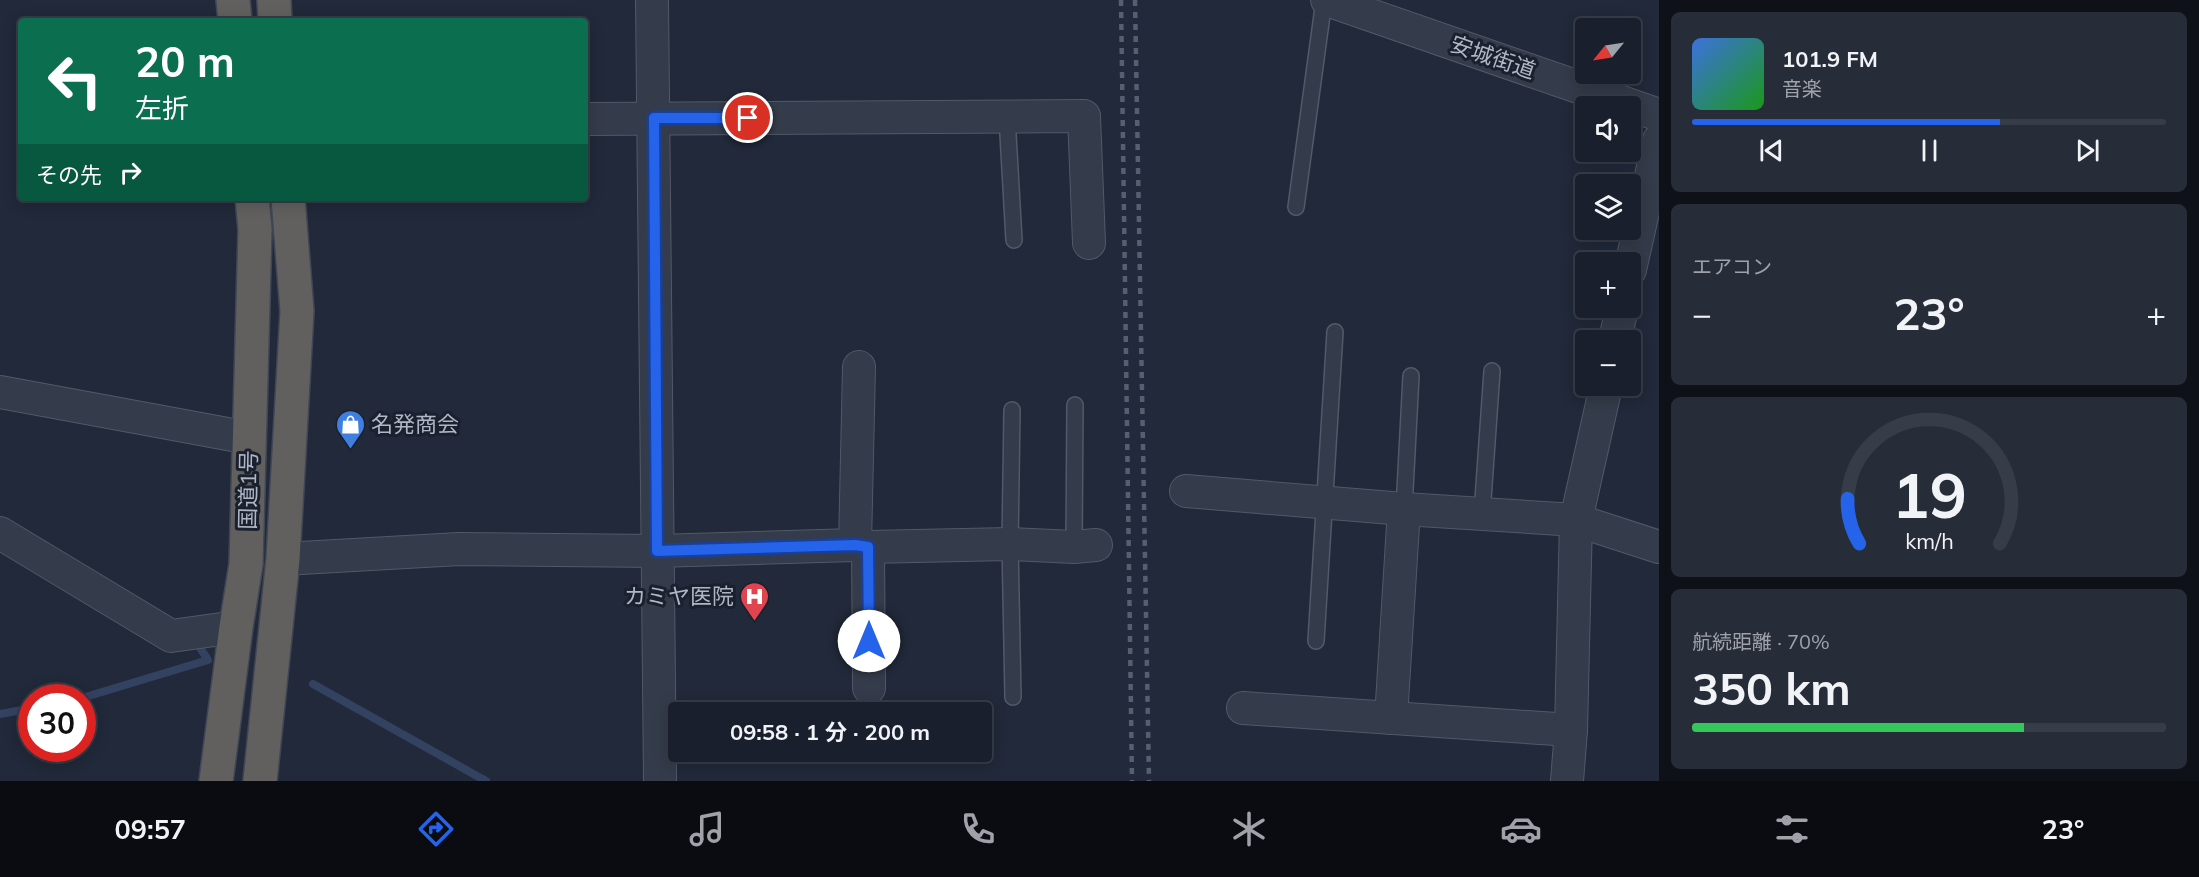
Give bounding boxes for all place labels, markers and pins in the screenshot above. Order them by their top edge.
pin [722,92,773,143]
shop icon: 名発商会 [334,408,366,450]
place label: 名発商会 [371,410,459,438]
hospital icon: カミヤ医院 [739,580,771,622]
place label: カミヤ医院 [624,582,734,610]

